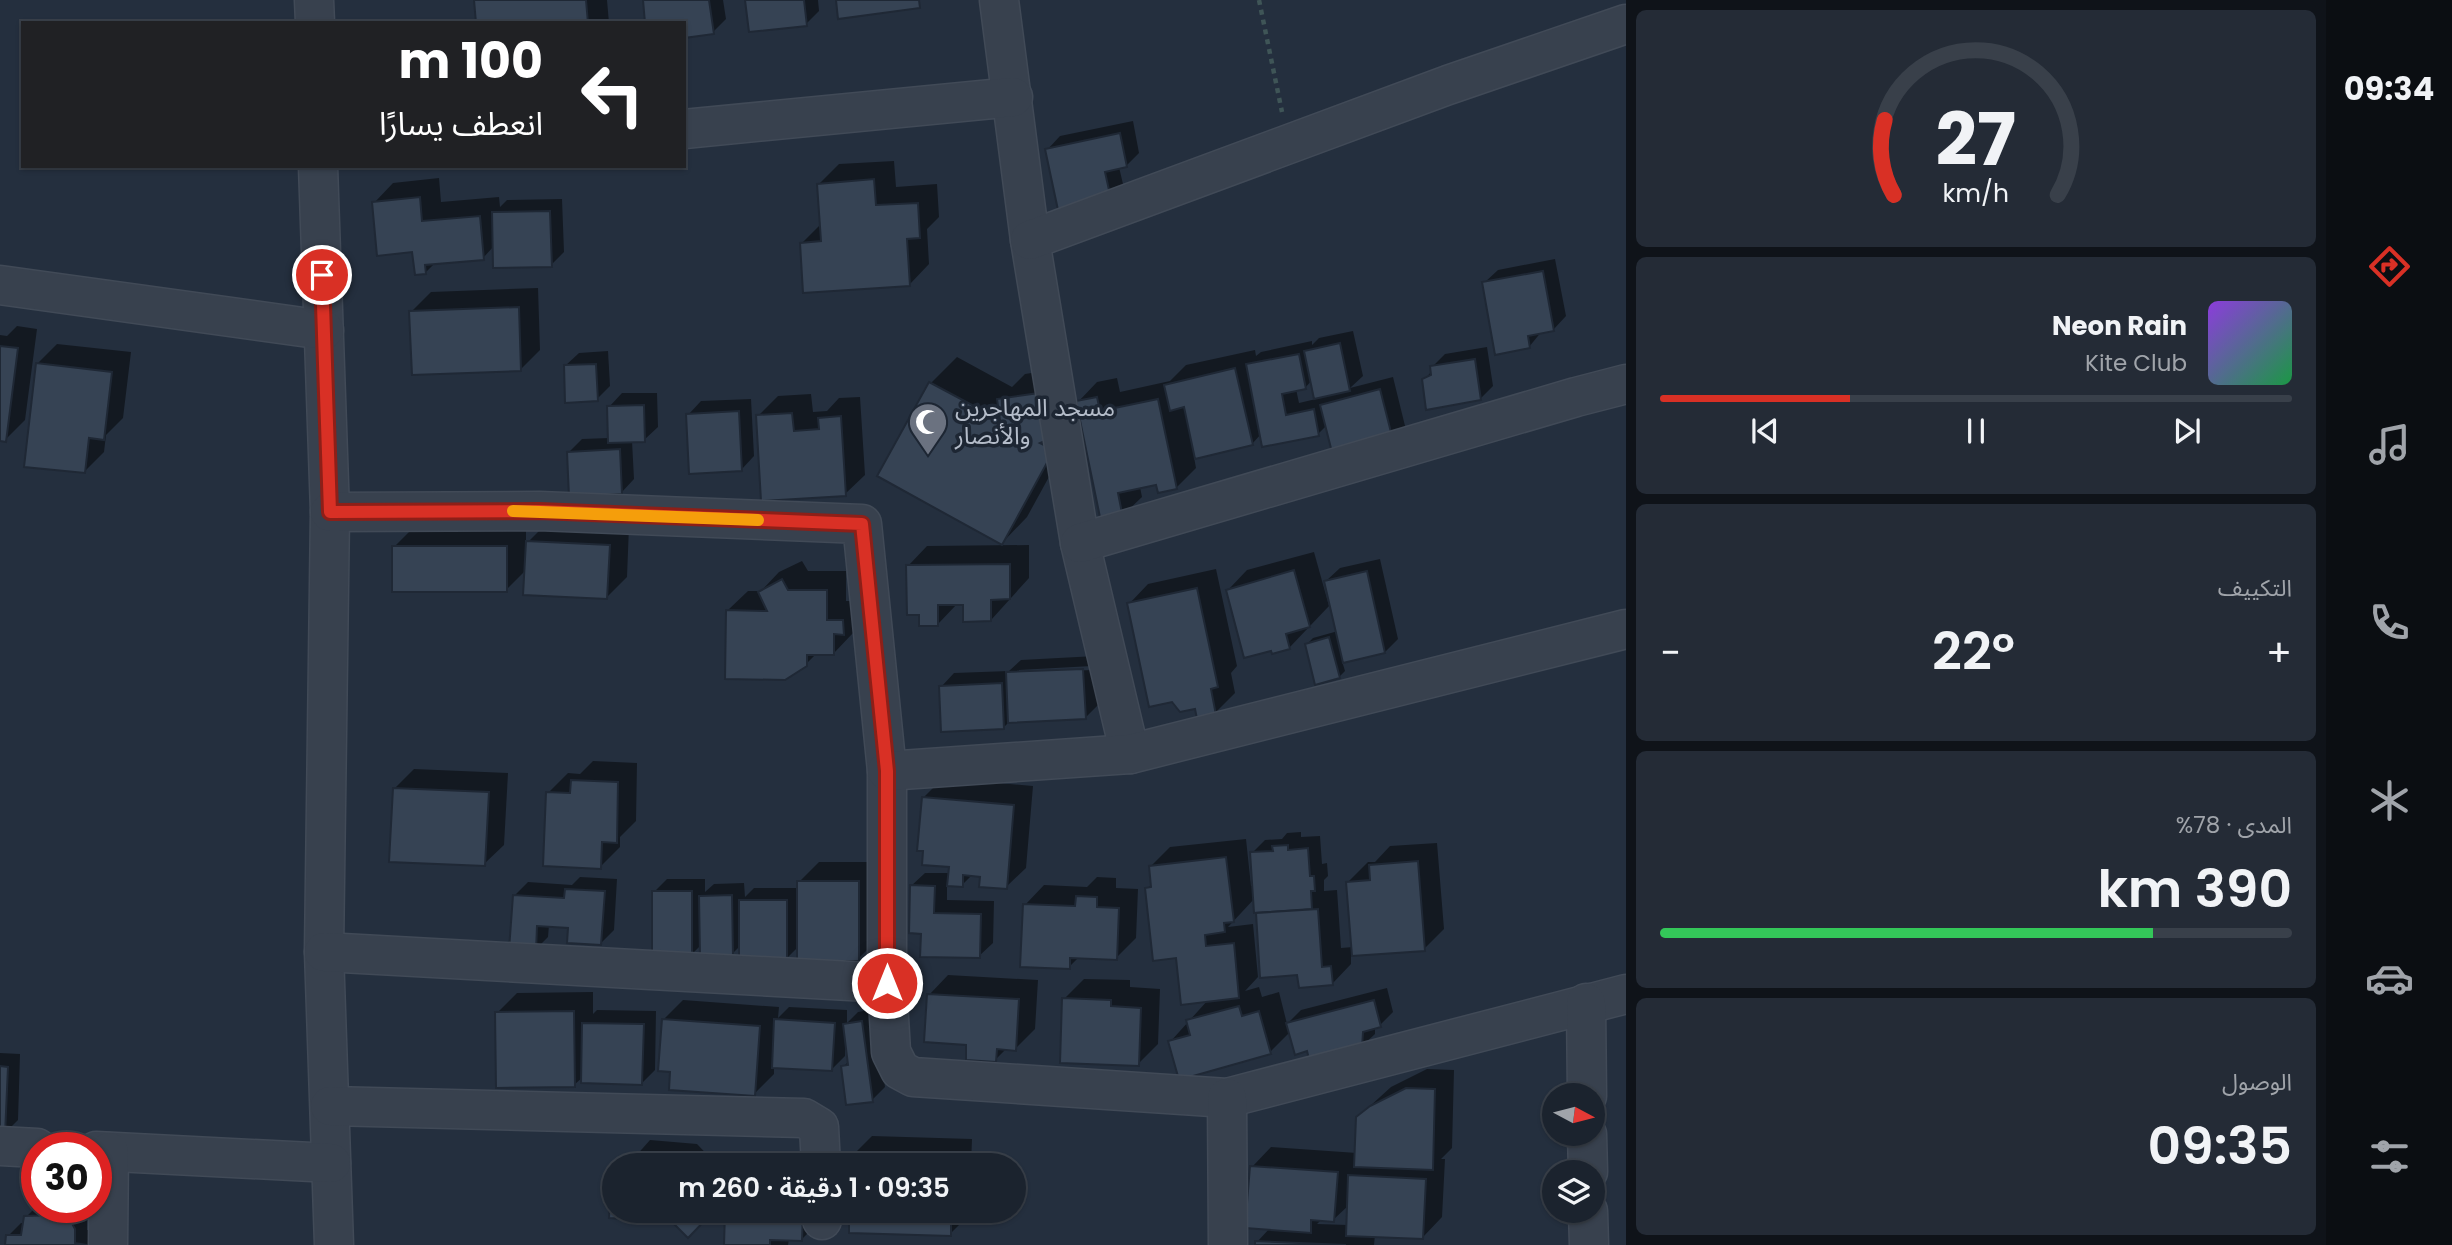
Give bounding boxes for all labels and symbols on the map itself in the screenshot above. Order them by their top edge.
pin [292,245,352,305]
place label: مسجد المهاجرين والأنصار [954,391,1115,452]
mosque icon: مسجد المهاجرين والأنصار [907,401,949,456]
position arrow [850,946,924,1020]
north arrow [1542,1083,1605,1146]
speed limit sign: 30 [21,1132,112,1223]

